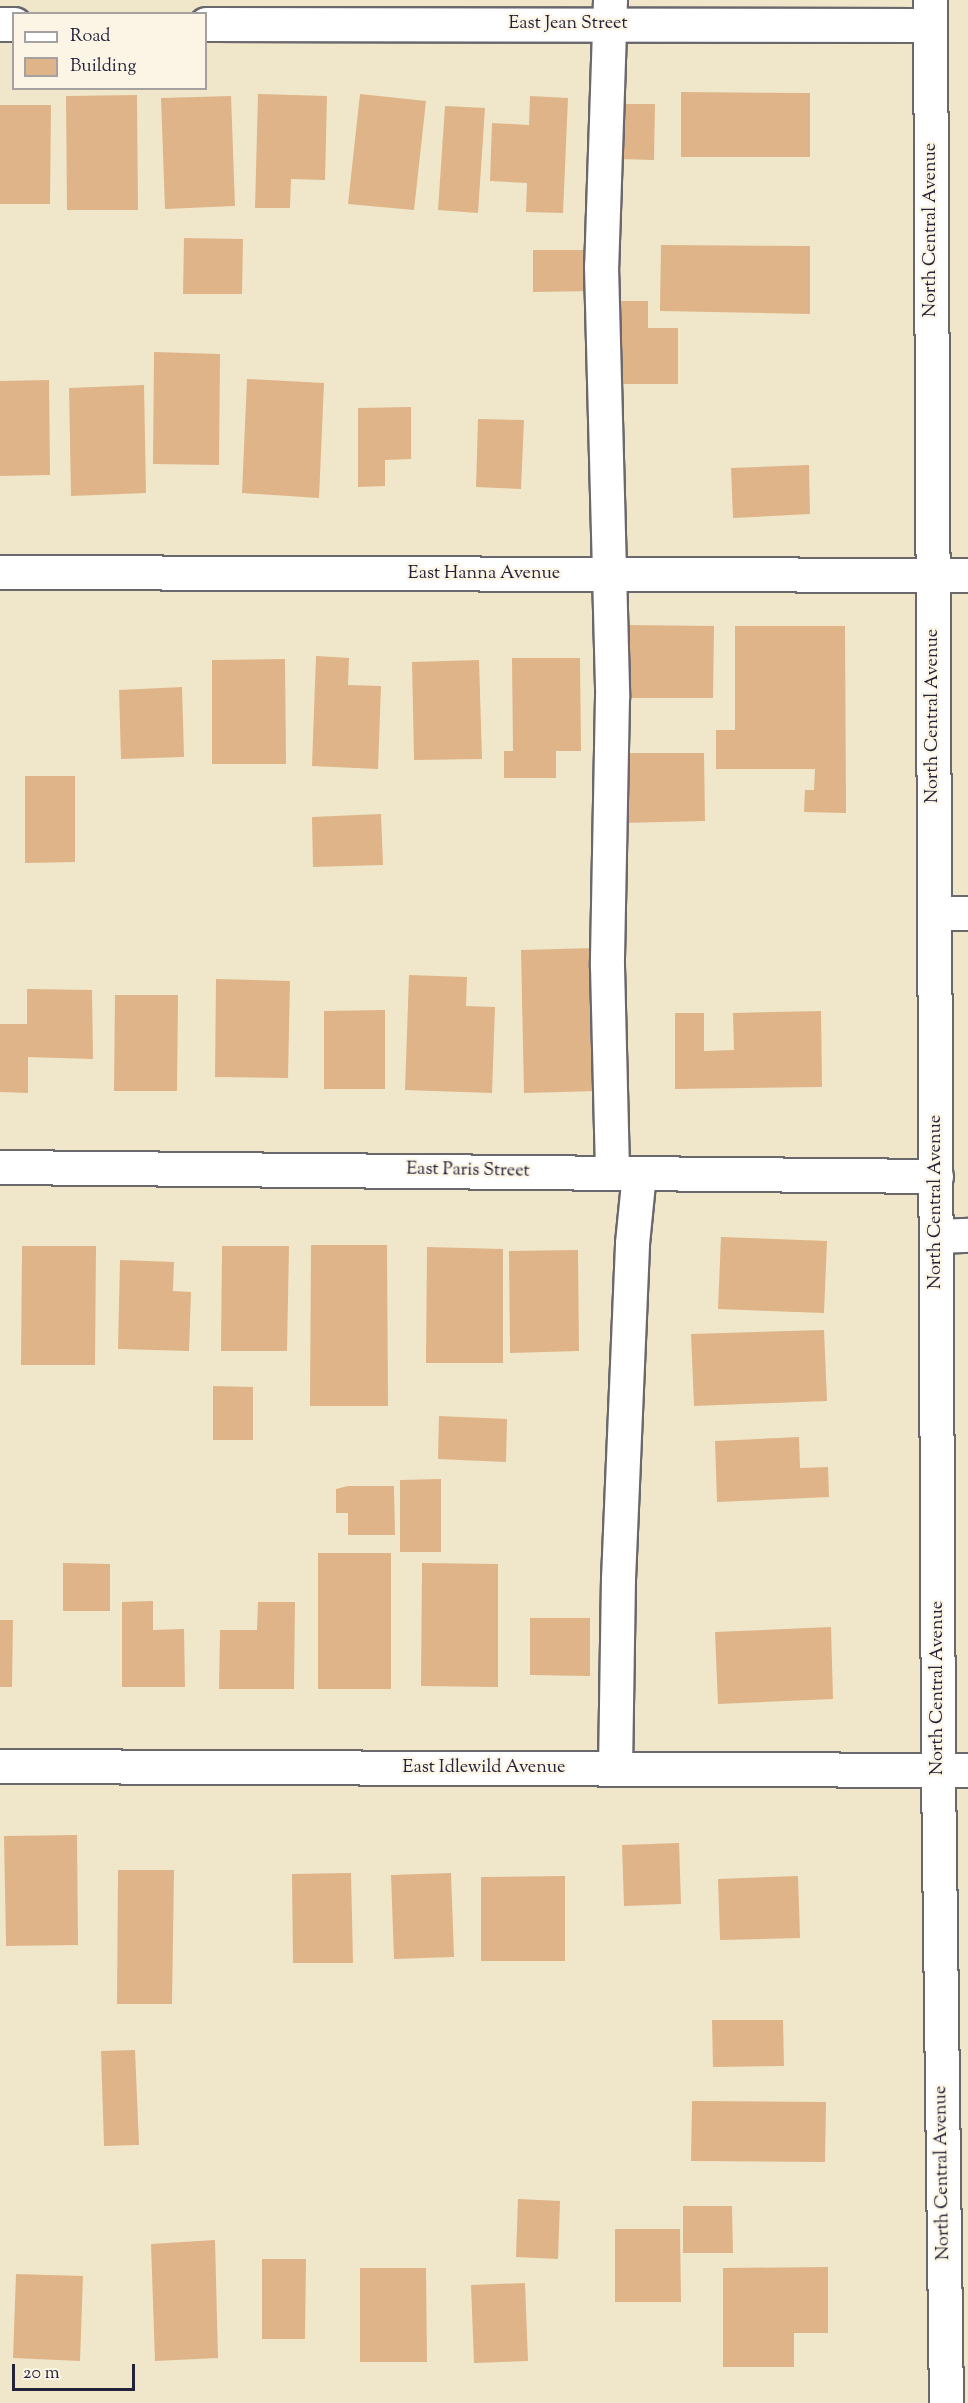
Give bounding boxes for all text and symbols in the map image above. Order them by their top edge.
legend [12,12,207,90]
street label: East Jean Street [508,13,628,35]
text: Road [70,24,110,50]
text: Building [70,54,136,80]
street label: North Central Avenue [920,143,942,317]
street label: East Hanna Avenue [408,563,560,585]
street label: North Central Avenue [922,629,944,803]
street label: North Central Avenue [925,1115,947,1289]
street label: East Paris Street [406,1159,530,1183]
street label: North Central Avenue [927,1601,949,1775]
street label: East Idlewild Avenue [403,1757,565,1779]
street label: North Central Avenue [931,2086,955,2260]
scale bar [15,2352,138,2390]
text: 20 m [23,2361,60,2387]

